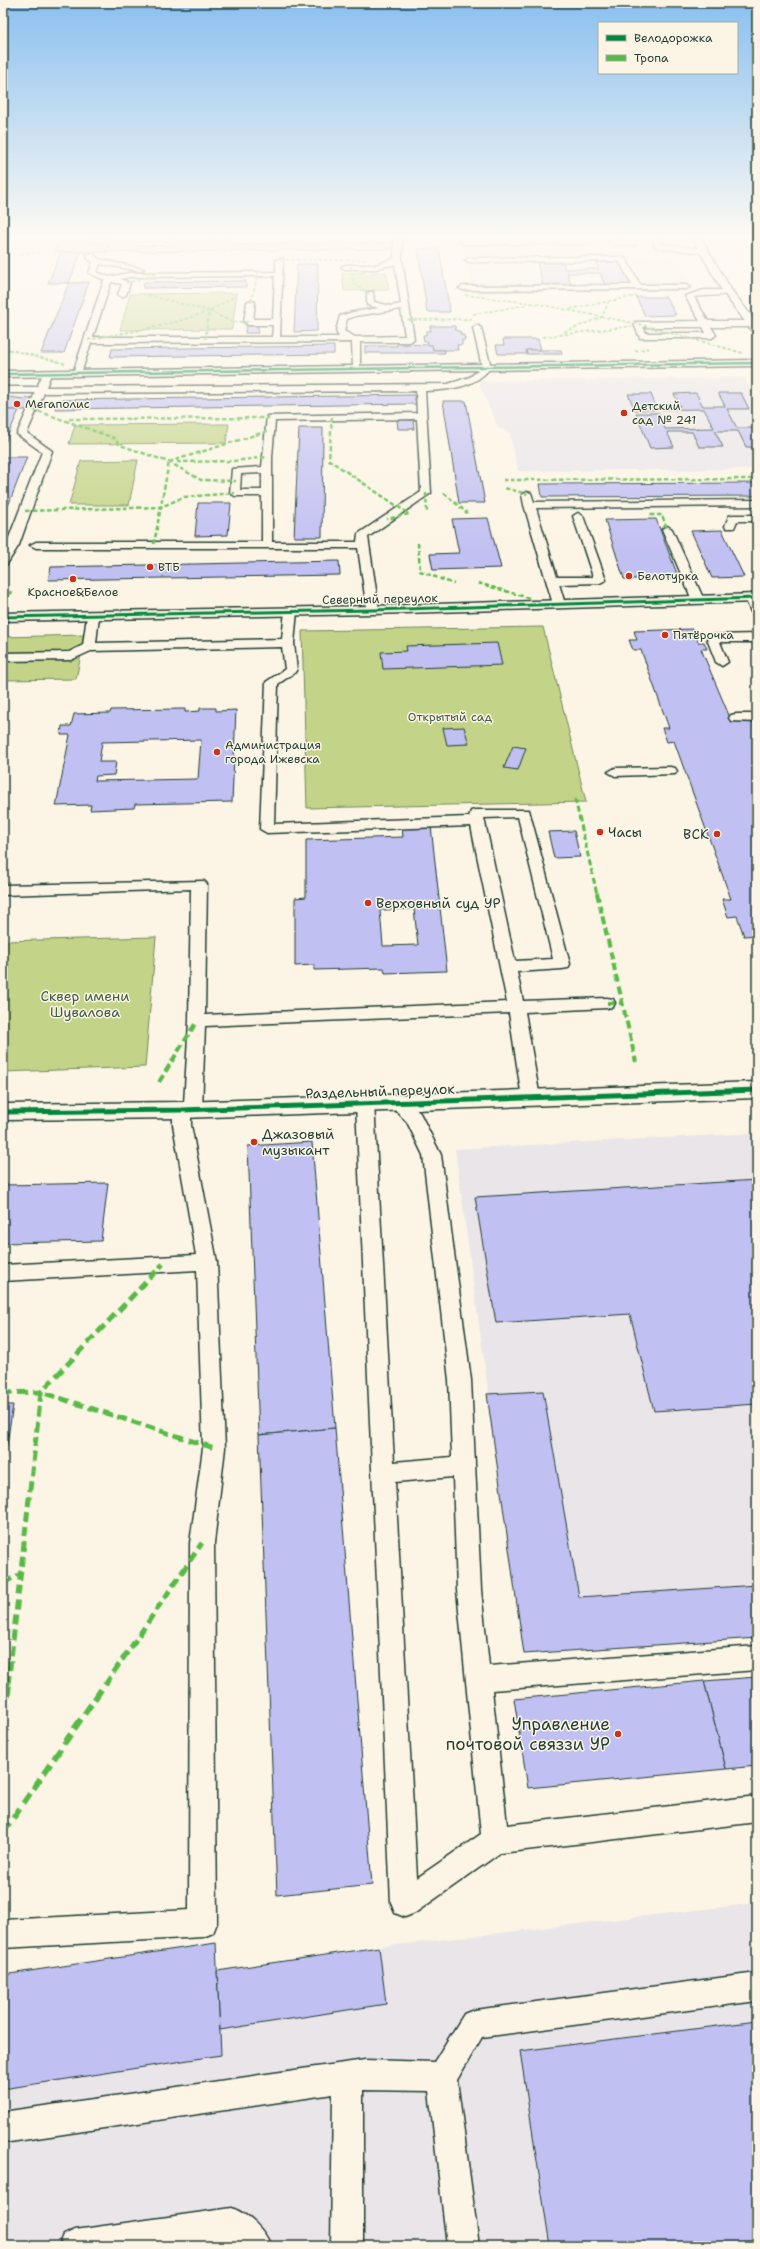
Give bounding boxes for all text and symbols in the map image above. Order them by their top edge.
legend [598,22,738,74]
text: Велодорожка [634,30,713,46]
text: Тропа [634,50,669,66]
place label: Мегаполис [25,396,90,412]
place label: Детский сад № 241 [632,398,696,428]
marker: Мегаполис [12,399,22,409]
marker: Детский сад № 241 [619,408,629,418]
place label: ВТБ [158,559,180,575]
marker: ВТБ [145,562,155,572]
place label: Белотурка [637,568,699,584]
marker: Белотурка [624,571,634,581]
marker: Красное&Белое [68,574,78,584]
place label: Красное&Белое [28,584,119,600]
street label: Северный переулок [322,590,438,608]
place label: Пятёрочка [673,627,734,643]
marker: Пятёрочка [660,630,670,640]
park label: Открытый сад [408,709,493,725]
place label: Администрация города Ижевска [225,737,321,767]
marker: Администрация города Ижевска [212,747,222,757]
place label: Часы [608,823,642,841]
place label: ВСК [683,825,709,843]
marker: Часы [595,827,605,837]
marker: ВСК [712,829,722,839]
place label: Верховный суд УР [376,894,501,912]
marker: Верховный суд УР [363,898,373,908]
park label: Сквер имени Шувалова [41,987,129,1021]
street label: Раздельный переулок [305,1079,456,1103]
place label: Джазовый музыкант [262,1125,334,1159]
marker: Джазовый музыкант [249,1137,259,1147]
place label: Управление почтовой связзи УР [446,1713,610,1755]
marker: Управление почтовой связзи УР [613,1729,623,1739]

